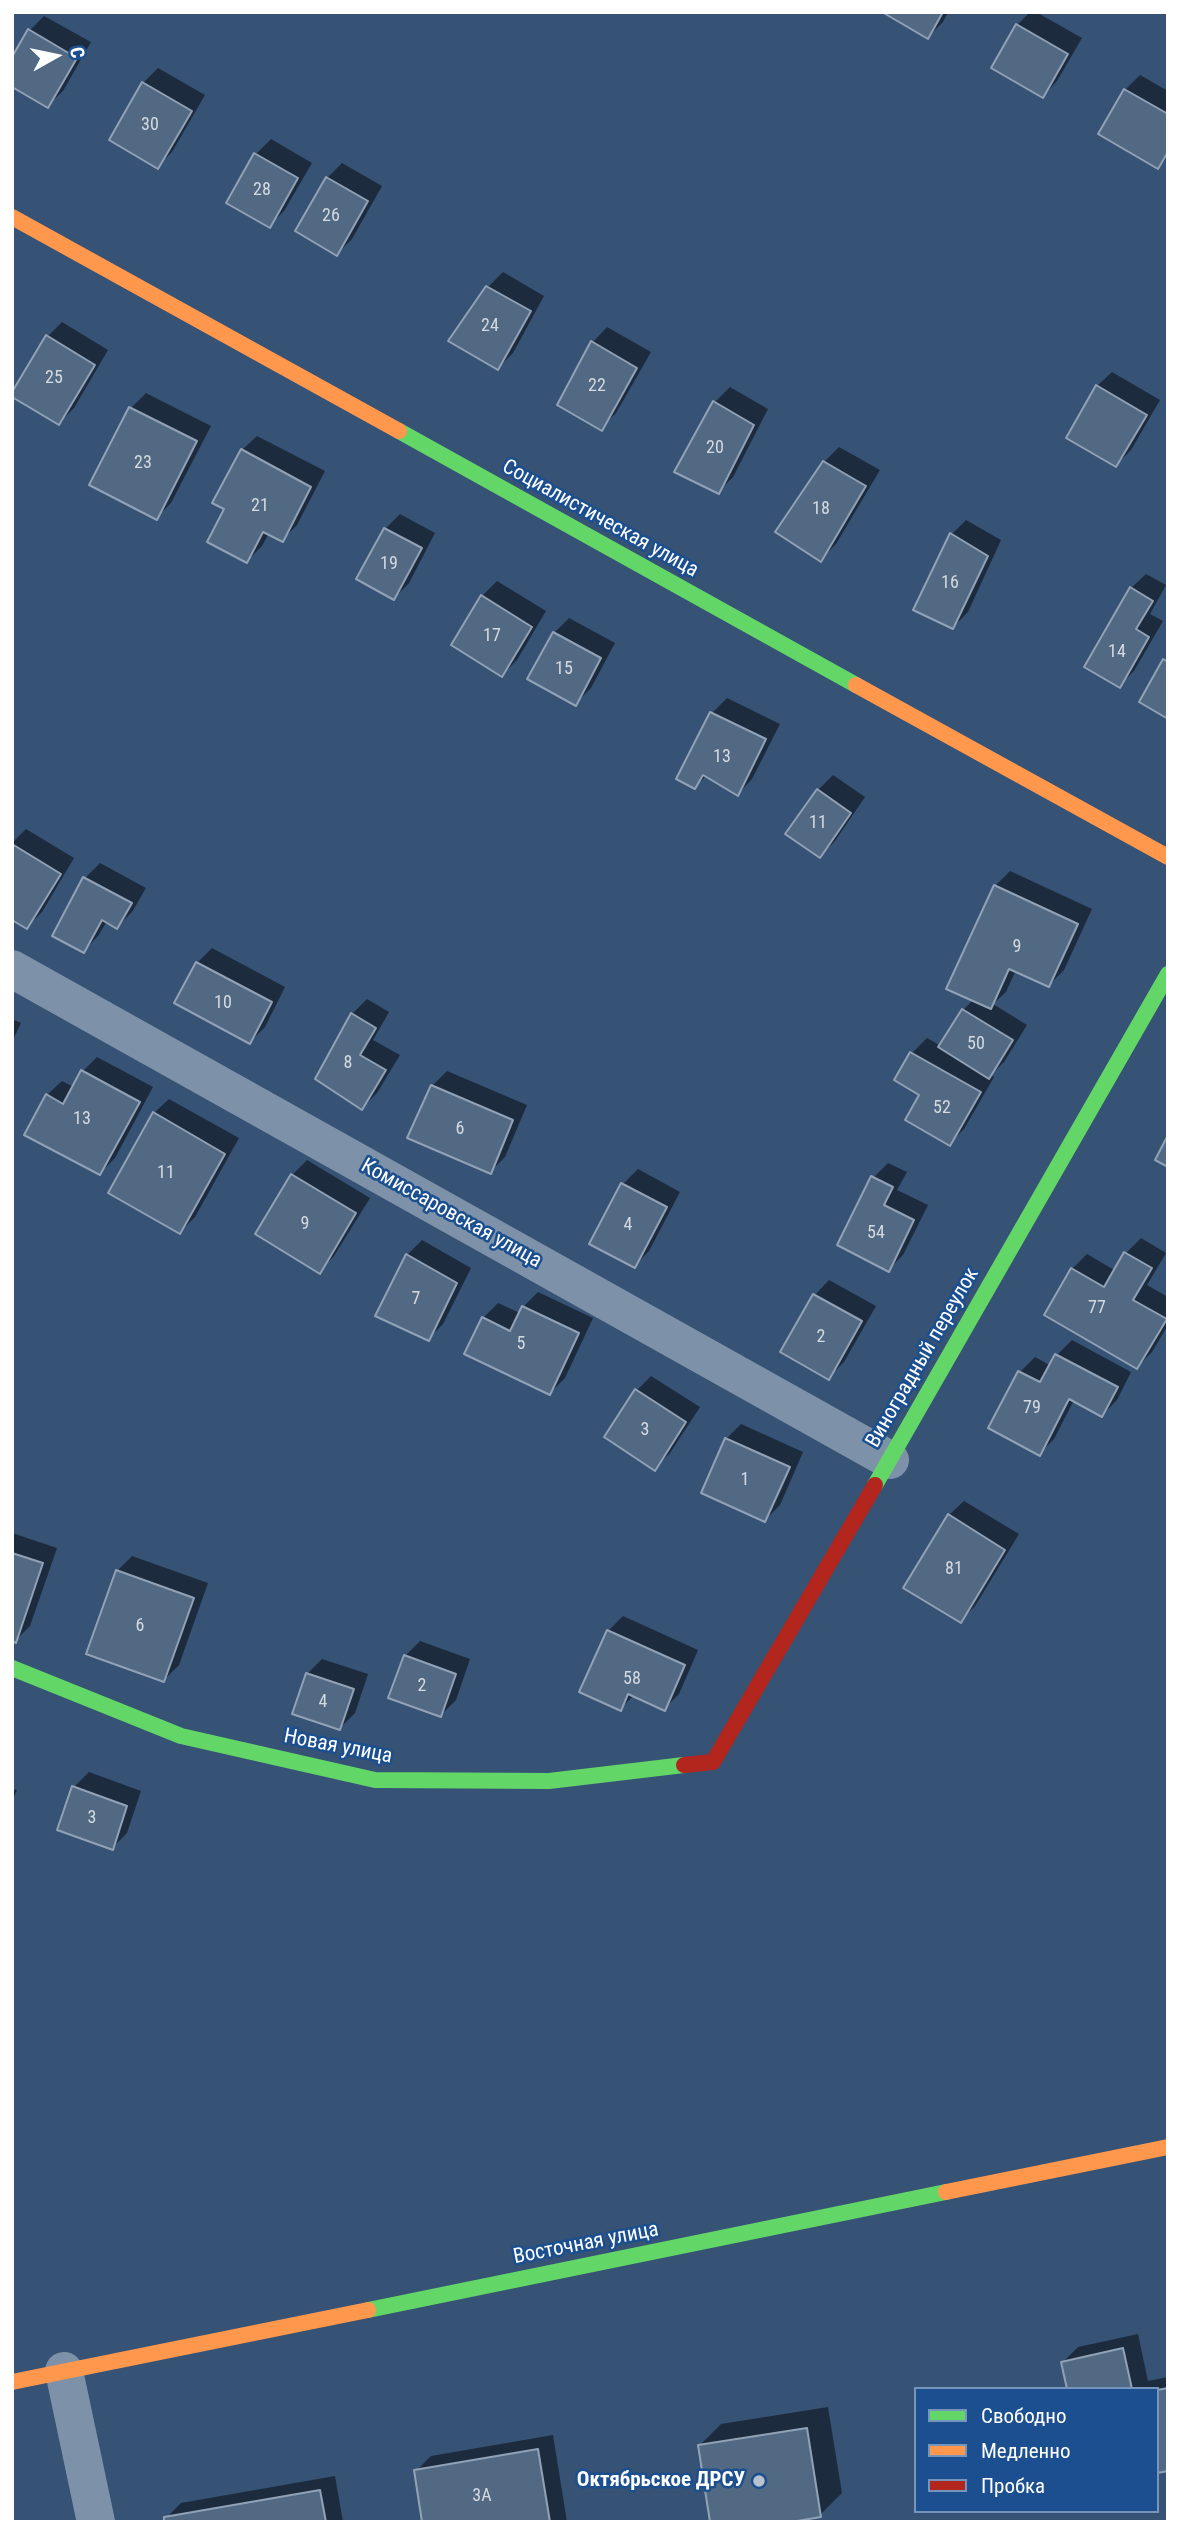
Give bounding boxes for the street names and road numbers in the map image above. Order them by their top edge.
street label: Социалистическая улица [497,455,703,583]
street label: Комиссаровская улица [356,1154,546,1274]
street label: Виноградный переулок [861,1264,985,1452]
street label: Новая улица [282,1724,394,1770]
street label: Восточная улица [511,2218,661,2270]

